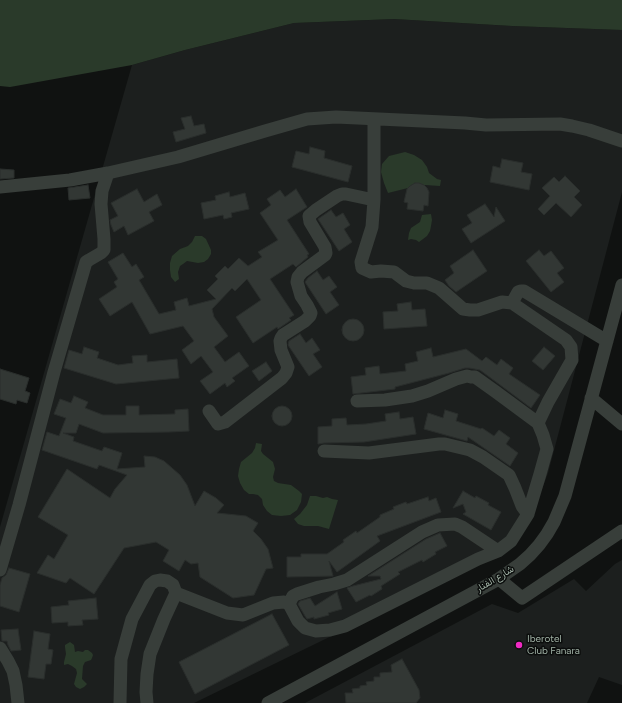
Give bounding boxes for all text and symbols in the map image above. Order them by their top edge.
street label: شارع الفنار [474,563,516,595]
place label: Iberotel Club Fanara [527,633,580,656]
marker: Iberotel Club Fanara [514,640,524,650]

